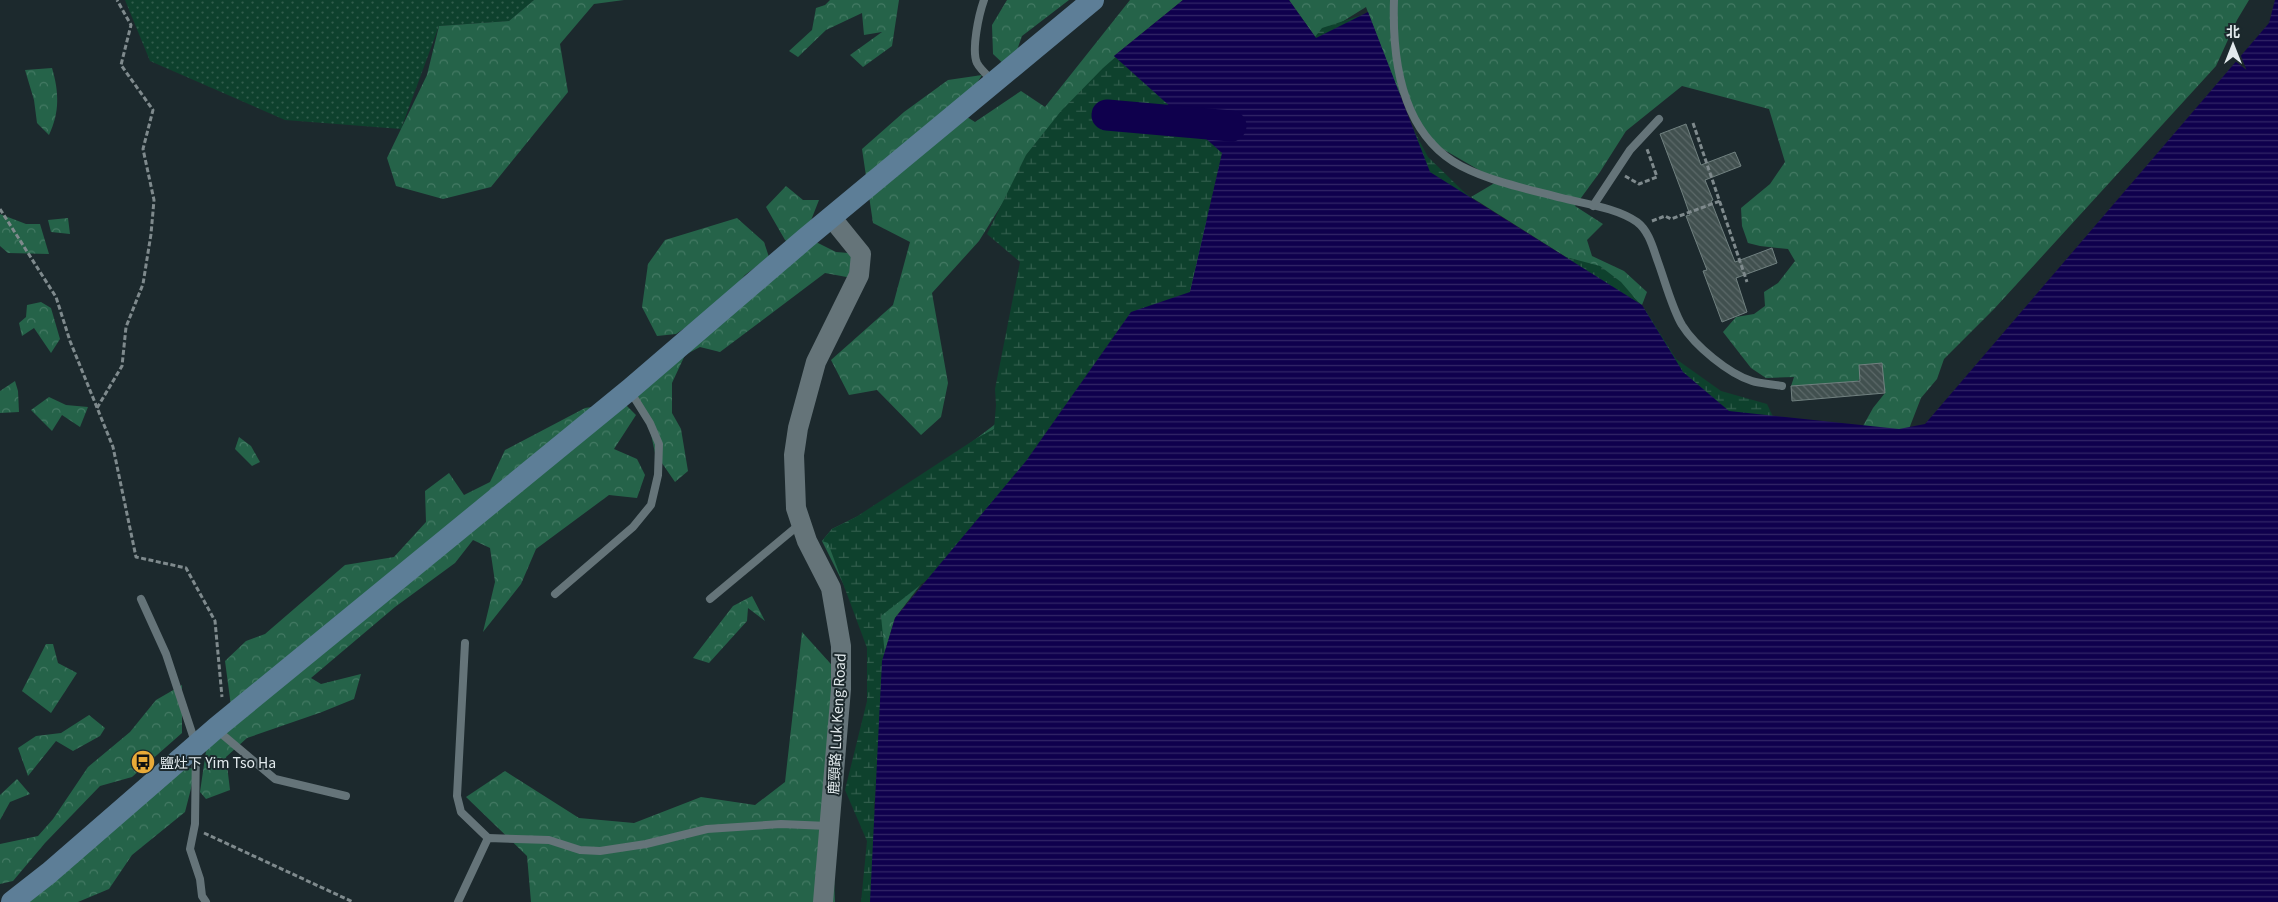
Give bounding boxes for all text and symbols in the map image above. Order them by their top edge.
north arrow [2208,20,2258,70]
text: 北 [2226,21,2240,41]
street label: 鹿頸路 Luk Keng Road [822,653,850,795]
bus stop icon: 鹽灶下 Yim Tso Ha [130,749,156,775]
place label: 鹽灶下 Yim Tso Ha [160,752,276,772]

